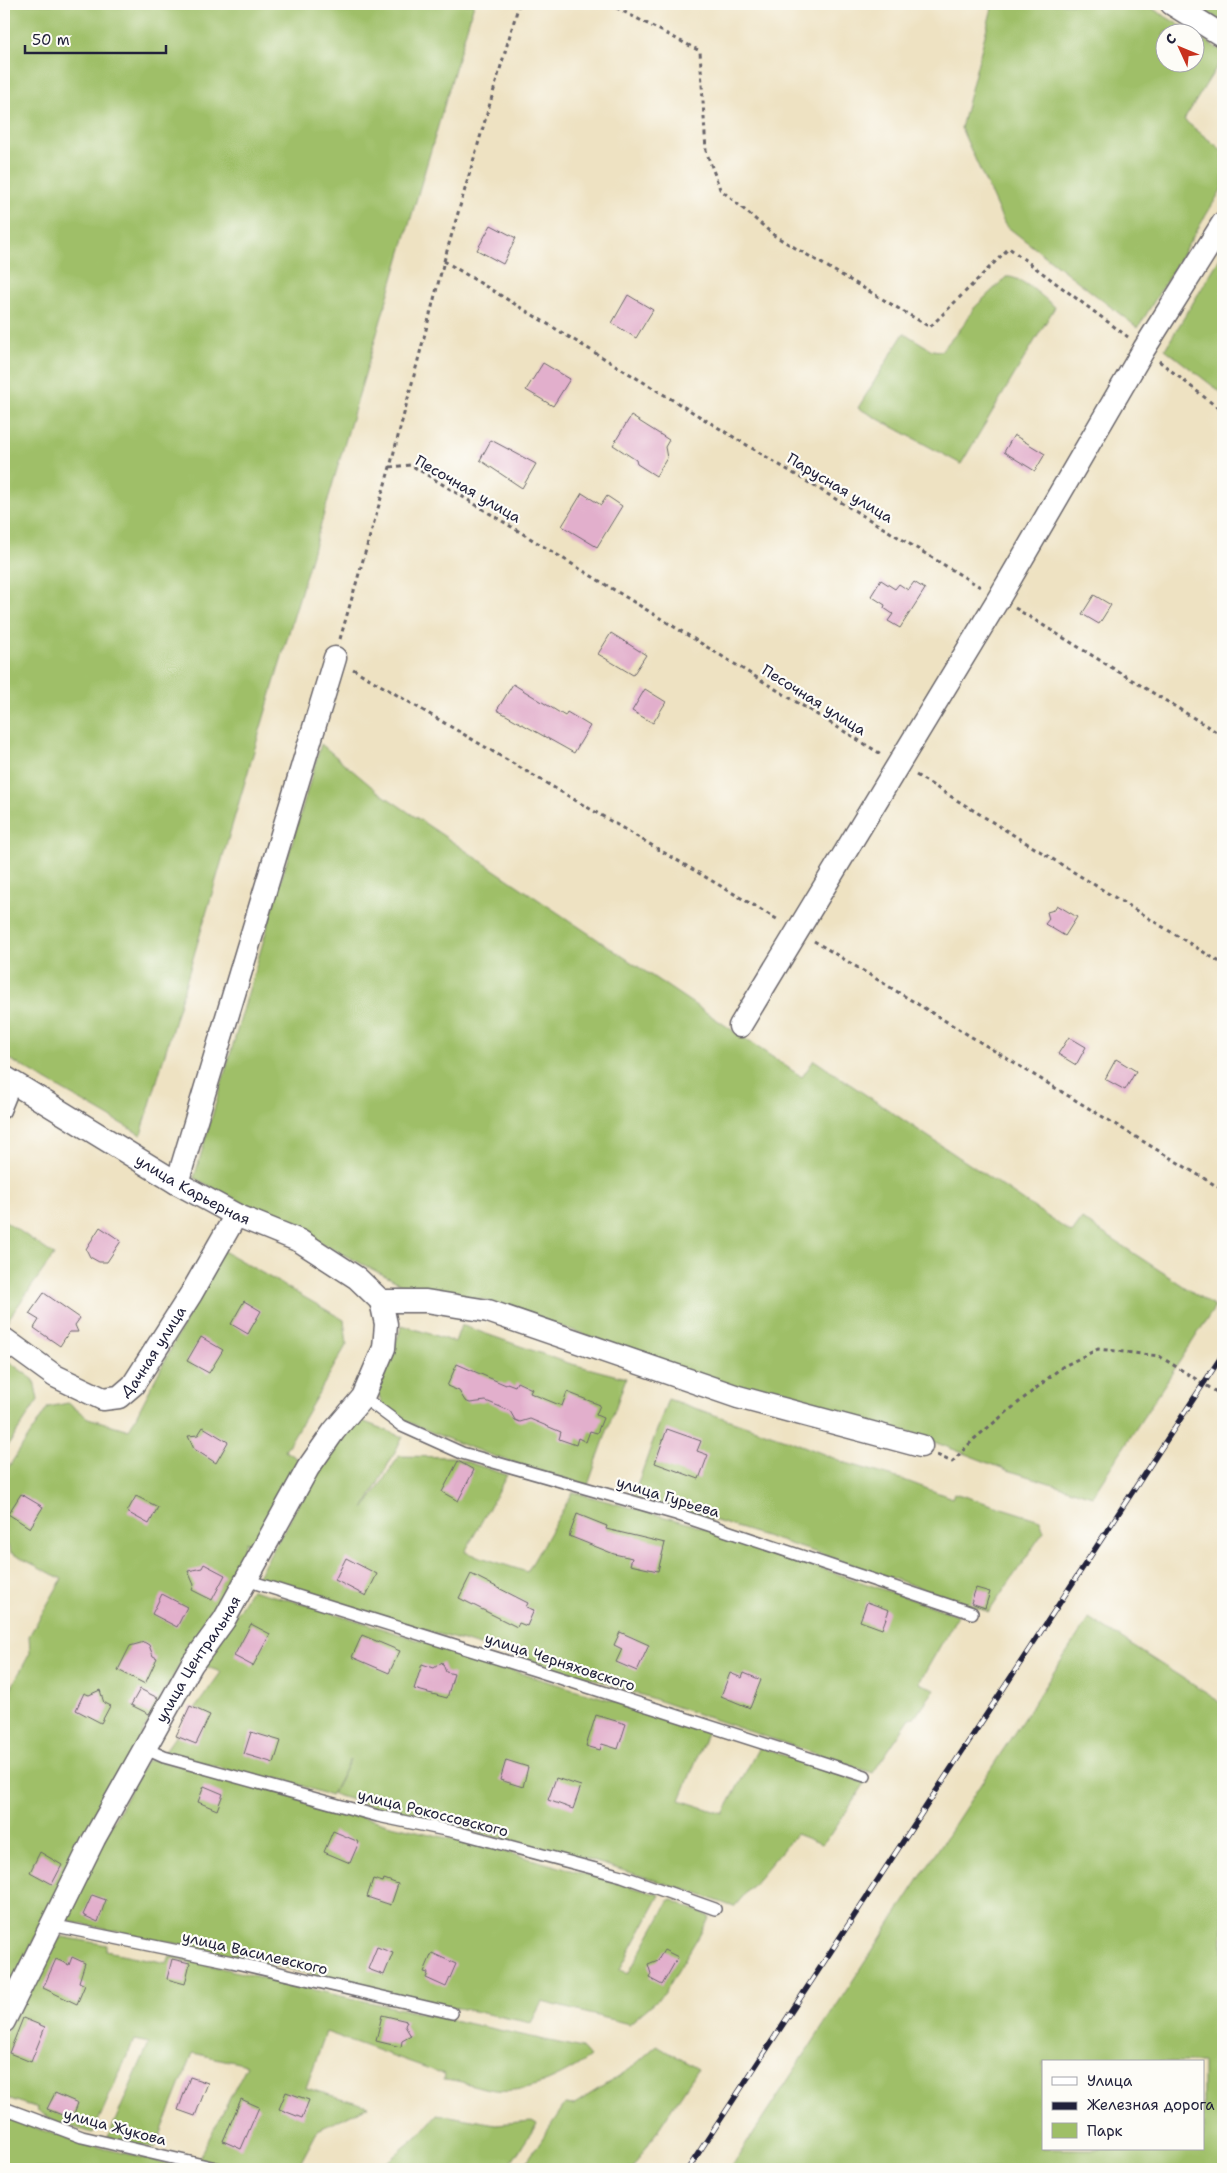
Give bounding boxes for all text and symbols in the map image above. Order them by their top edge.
scale bar [25,22,166,54]
north arrow [1154,22,1204,72]
text: 50 m [32,30,70,50]
text: С [1161,30,1180,48]
street label: Парусная улица [783,449,897,528]
street label: Песочная улица [411,451,525,528]
street label: Песочная улица [758,660,870,740]
street label: улица Карьерная [132,1150,253,1230]
street label: Дачная улица [116,1302,191,1401]
street label: улица Гурьева [614,1472,723,1522]
street label: улица Центральная [151,1592,245,1726]
street label: улица Черняховского [482,1628,638,1696]
street label: улица Рокоссовского [355,1785,511,1841]
street label: улица Василевского [180,1926,330,1980]
legend [1042,2060,1204,2150]
text: Улица [1087,2071,1133,2091]
text: Железная дорога [1087,2095,1215,2115]
street label: улица Жукова [61,2104,169,2150]
text: Парк [1087,2121,1123,2141]

